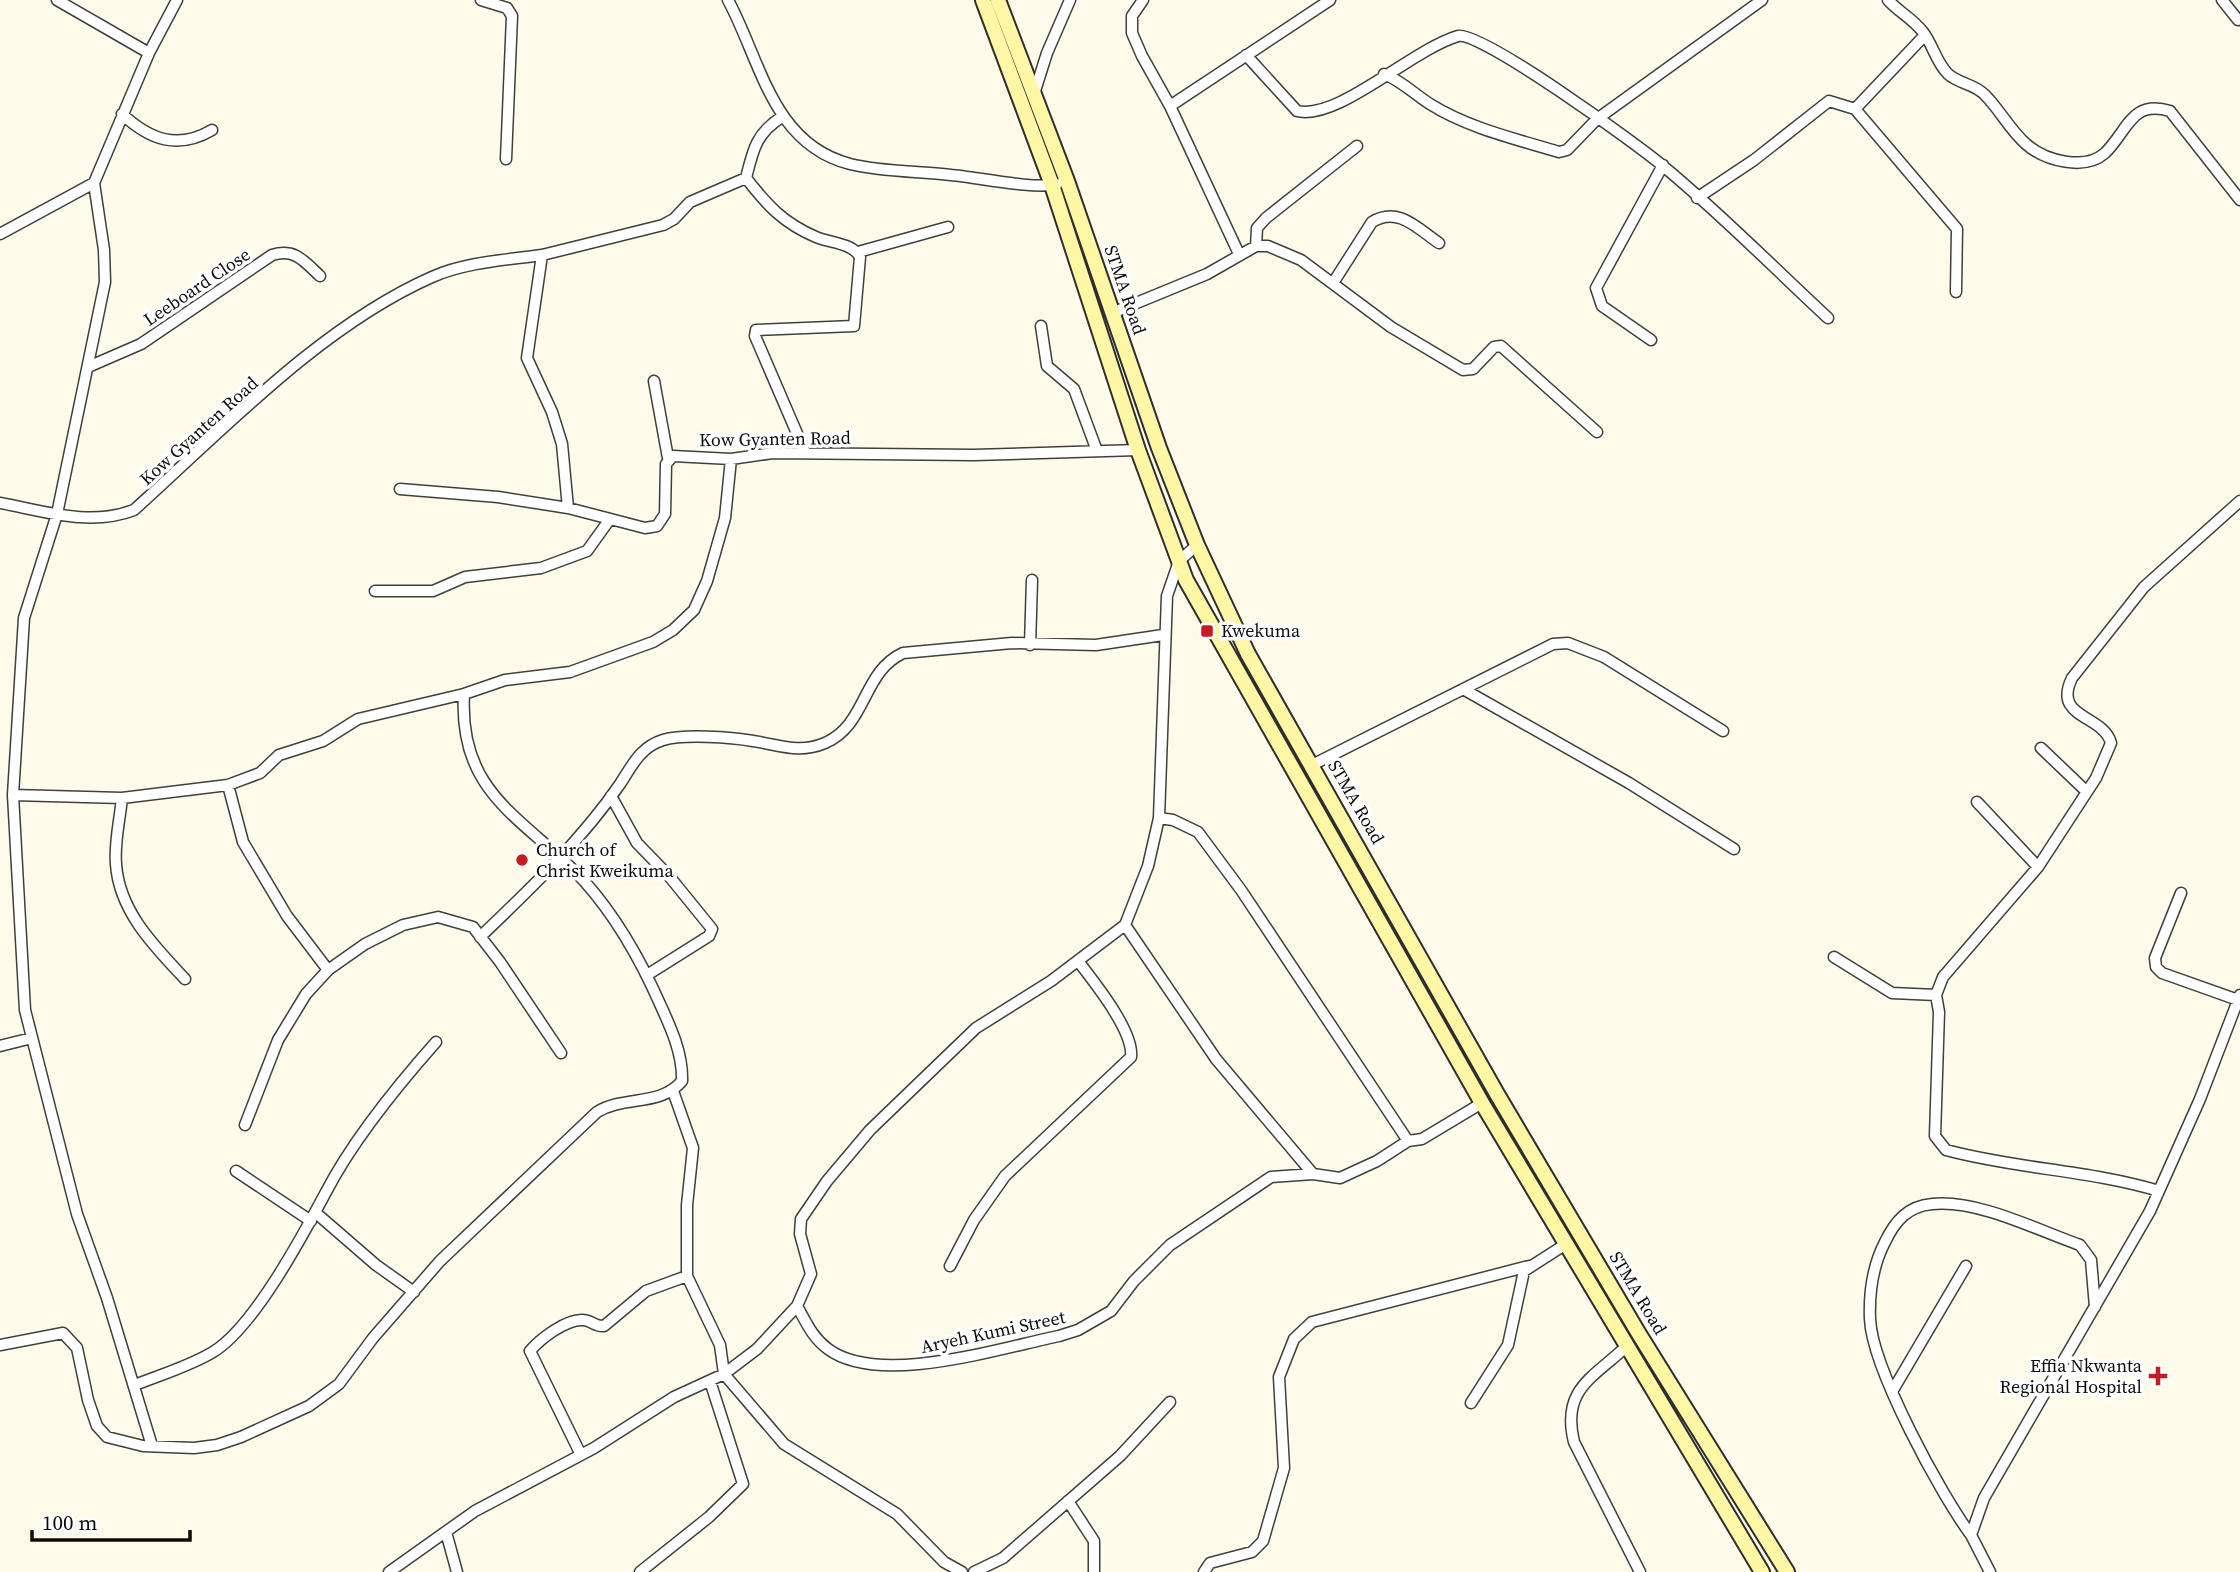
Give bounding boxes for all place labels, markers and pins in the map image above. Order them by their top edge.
place label: Kwekuma [1221,618,1301,643]
marker: Kwekuma [1199,623,1215,639]
place label: Church of Christ Kweikuma [536,837,674,883]
marker: Church of Christ Kweikuma [514,852,530,868]
place label: Effia Nkwanta Regional Hospital [2000,1353,2143,1399]
marker: Effia Nkwanta Regional Hospital [2148,1366,2168,1386]

